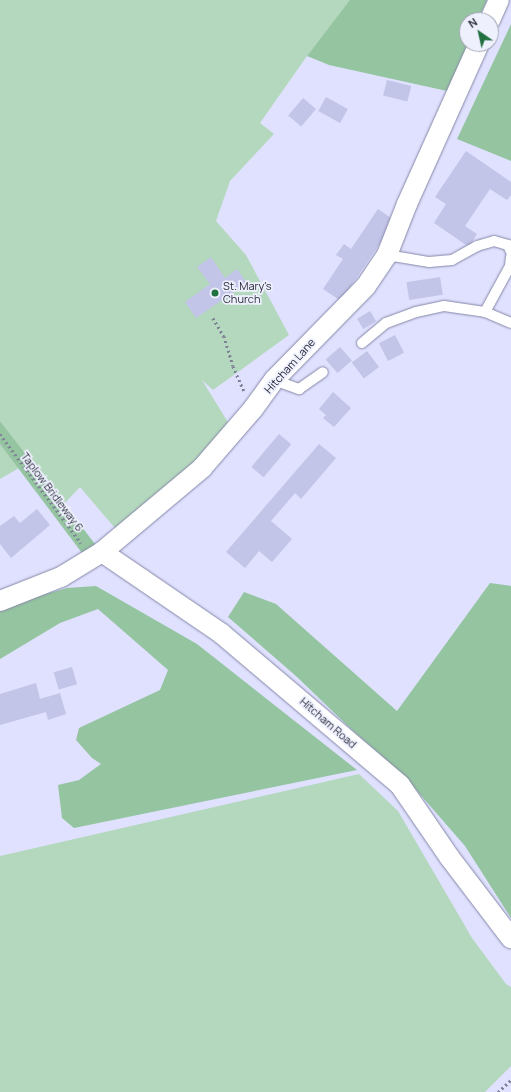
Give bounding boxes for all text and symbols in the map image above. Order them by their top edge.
north arrow [459,12,499,52]
text: N [465,14,480,31]
place label: St. Mary's Church [223,280,271,306]
marker: St. Mary's Church [210,288,220,298]
street label: Hitcham Lane [262,336,318,396]
street label: Taplow Bridleway 6 [18,450,86,534]
street label: Hitcham Road [297,695,359,751]

